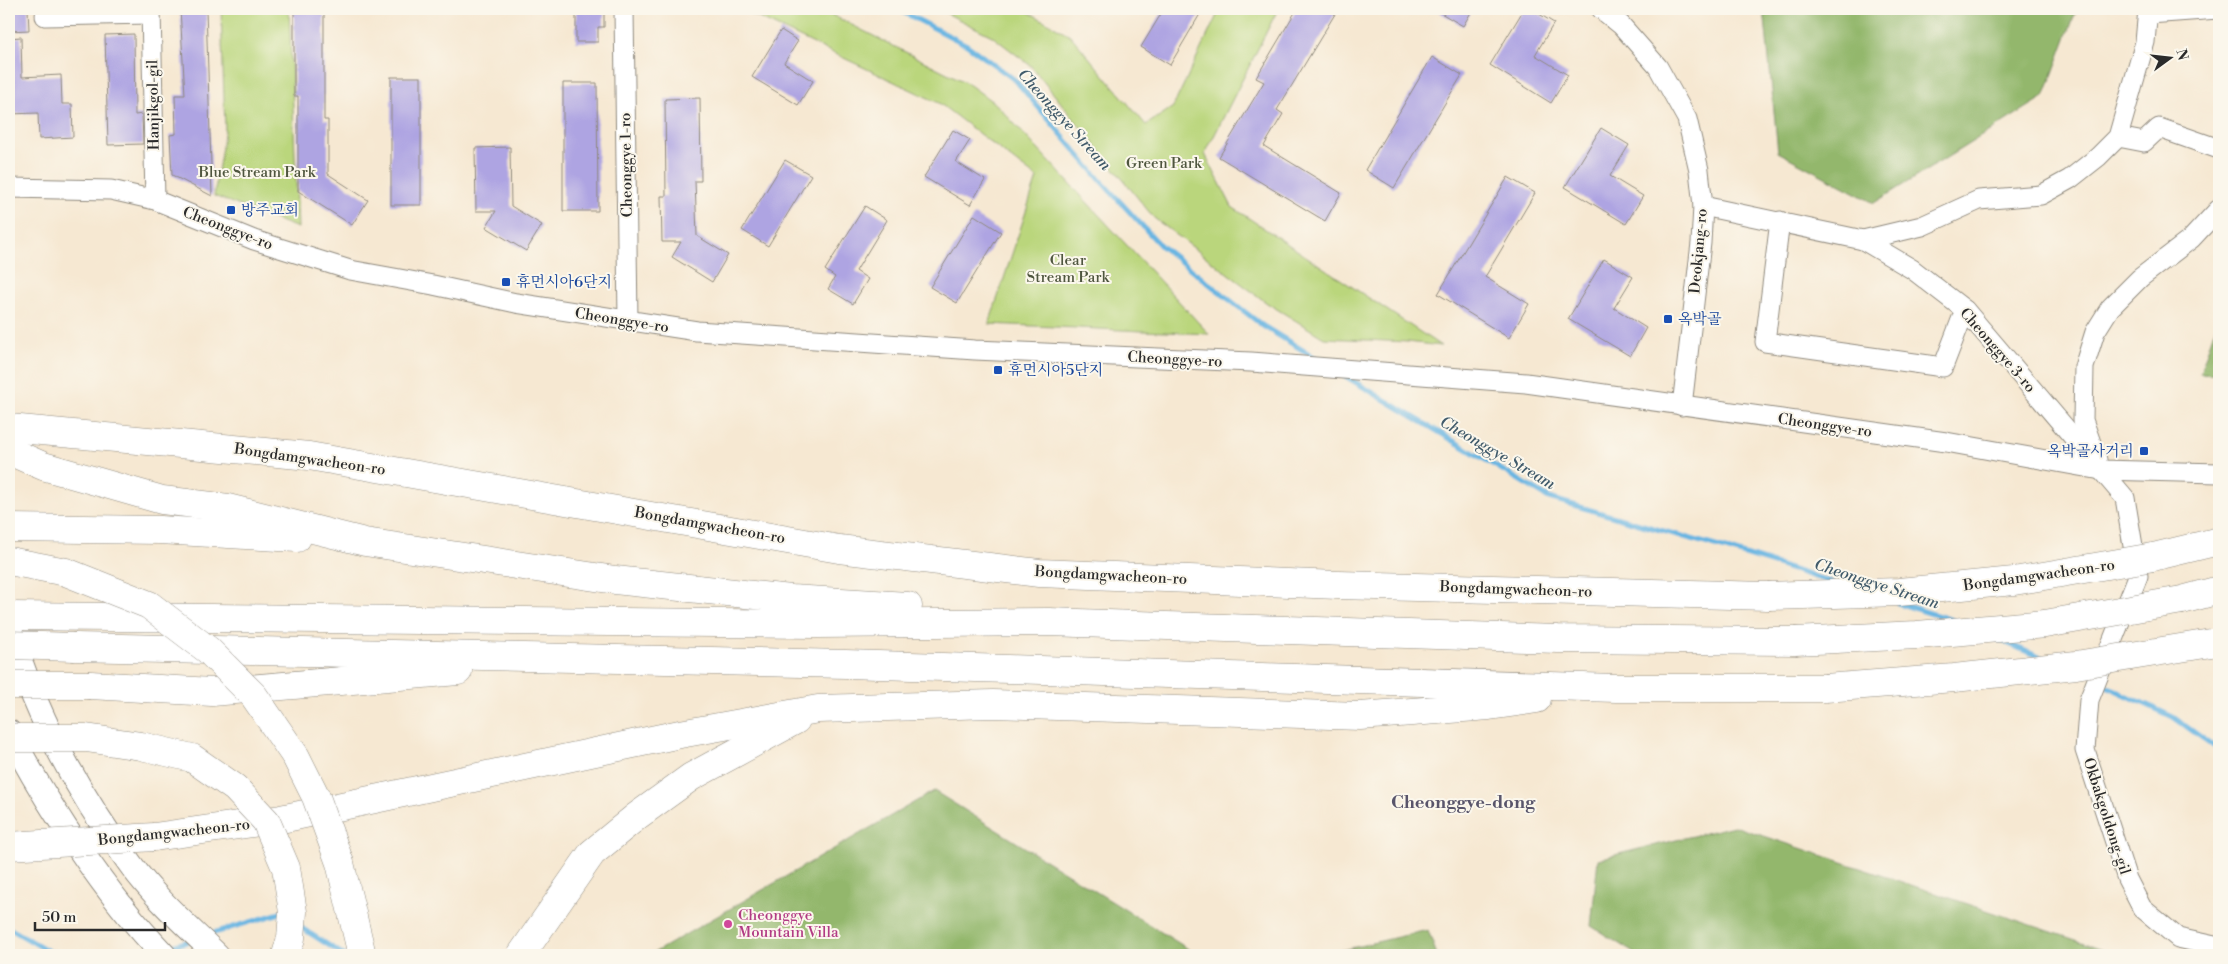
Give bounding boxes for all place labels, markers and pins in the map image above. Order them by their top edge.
place label: 방주교회 [241,201,299,220]
marker: 방주교회 [225,204,237,216]
place label: 휴먼시아6단지 [516,273,612,292]
marker: 휴먼시아6단지 [500,276,512,288]
place label: 옥박골 [1678,310,1722,329]
marker: 옥박골 [1662,313,1674,325]
place label: 휴먼시아5단지 [1008,361,1103,380]
marker: 휴먼시아5단지 [992,364,1004,376]
place label: 옥박골사거리 [2047,442,2134,461]
marker: 옥박골사거리 [2138,445,2150,457]
place label: Cheonggye Mountain Villa [738,906,839,942]
marker: Cheonggye Mountain Villa [722,918,734,930]

